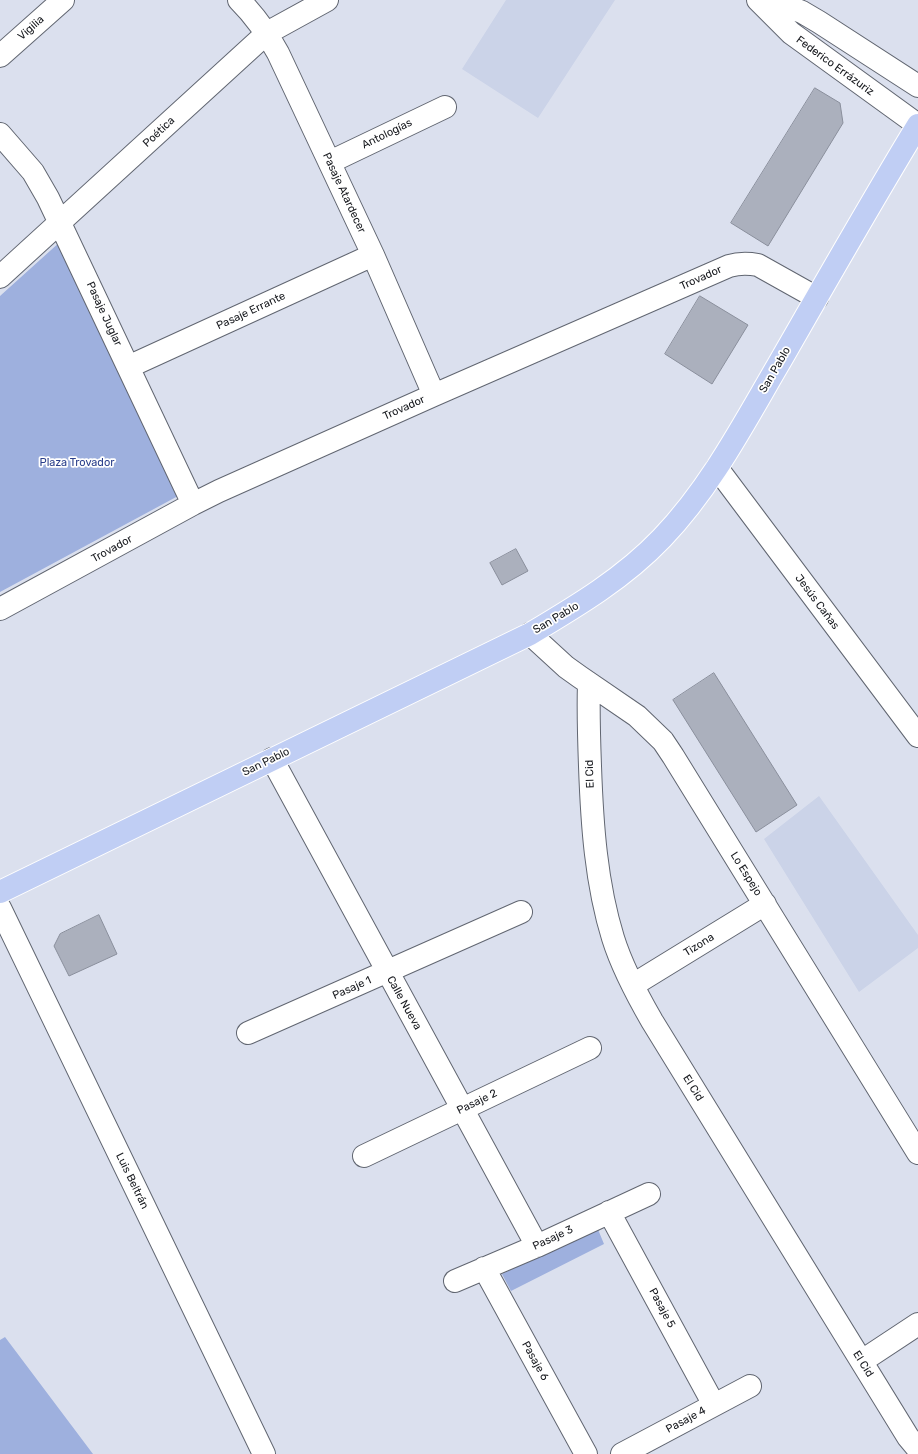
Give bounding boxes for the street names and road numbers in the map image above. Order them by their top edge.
street label: Vigilia [15,13,47,43]
street label: Federico Errázuriz [794,33,876,99]
street label: Poética [140,114,178,150]
street label: Antologías [360,116,414,152]
street label: Pasaje Atardecer [320,151,368,235]
street label: Trovador [678,263,724,293]
street label: Pasaje Juglar [83,280,125,348]
street label: Pasaje Errante [214,289,288,333]
street label: San Pablo [757,345,793,395]
street label: Trovador [381,393,427,423]
street label: Trovador [89,532,135,566]
street label: Jesús Cañas [792,572,842,632]
street label: San Pablo [531,599,581,637]
street label: San Pablo [240,745,292,779]
street label: El Cid [583,759,597,789]
street label: Lo Espejo [727,850,765,898]
street label: Tizona [681,931,717,959]
street label: Pasaje 1 [331,974,373,1002]
street label: Calle Nueva [384,974,424,1032]
street label: El Cid [680,1072,706,1104]
street label: Pasaje 2 [455,1087,499,1117]
street label: Luis Beltrán [113,1151,151,1211]
street label: Pasaje 3 [531,1223,575,1253]
street label: Pasaje 5 [646,1286,678,1330]
street label: Pasaje 6 [519,1339,551,1383]
street label: El Cid [850,1348,876,1380]
street label: Pasaje 4 [664,1404,708,1436]

